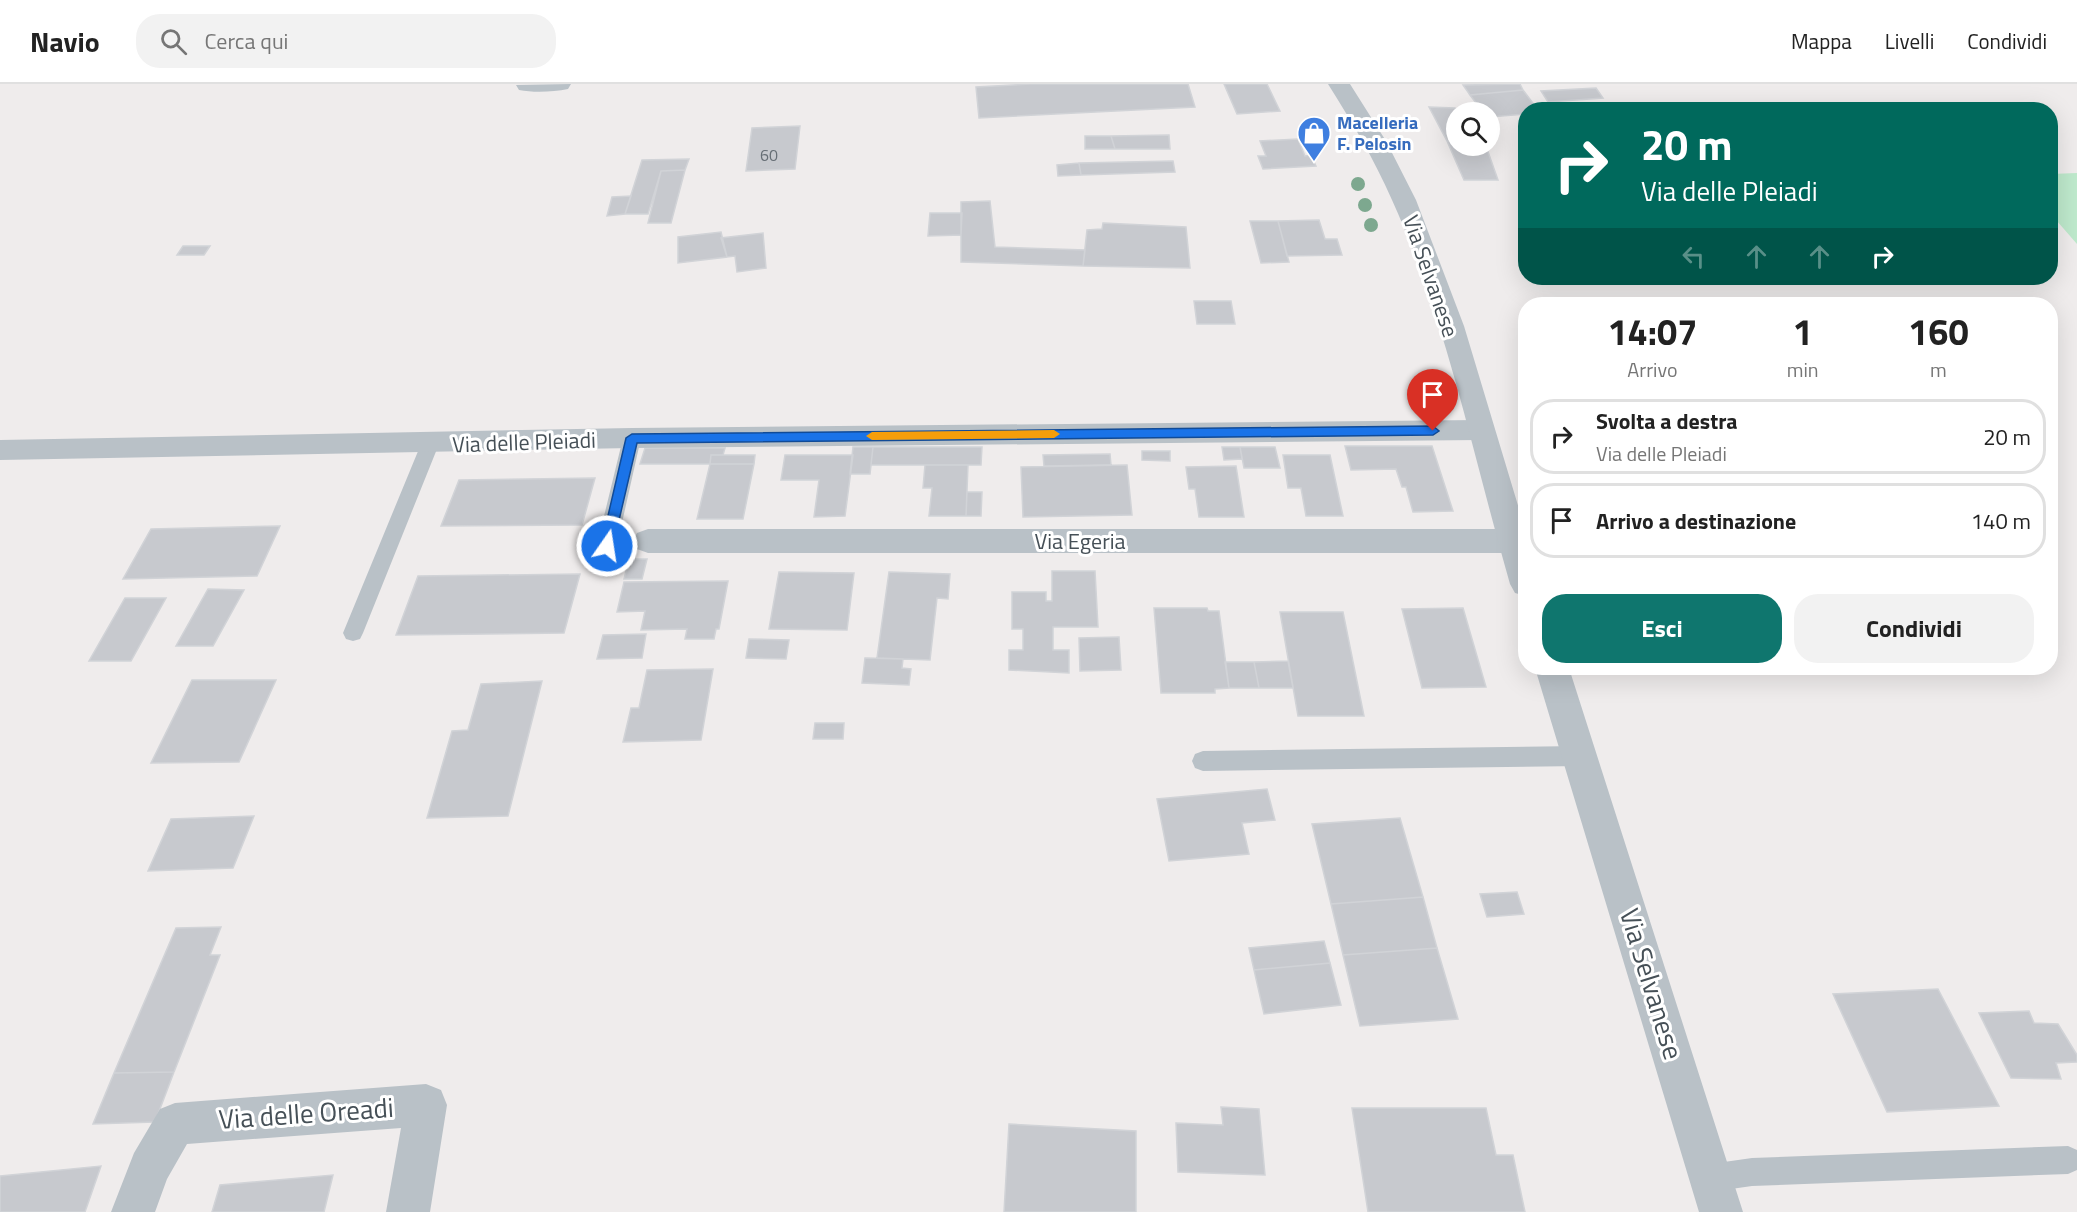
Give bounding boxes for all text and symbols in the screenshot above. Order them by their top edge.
search box [136,14,556,68]
text: Navio [30,20,100,63]
text: Cerca qui [205,24,288,58]
icon: search [157,25,190,58]
text: Mappa [1791,25,1852,57]
text: Livelli [1885,25,1934,57]
text: Condividi [1967,25,2047,57]
map controls [1446,102,1500,156]
button: search [1446,102,1500,156]
place label: Macelleria F. Pelosin [1337,109,1418,157]
text: 20 m [1641,112,1733,176]
shop icon: Macelleria F. Pelosin [1296,115,1332,162]
icon: right [1542,126,1620,204]
house number: 60 [760,143,778,167]
text: Via delle Pleiadi [1641,170,1818,211]
street label: Via Selvanese [1394,210,1468,342]
icon: left [1677,240,1710,273]
icon: ahead [1740,240,1773,273]
icon: ahead [1803,240,1836,273]
icon: right [1866,240,1899,273]
text: 14:07 [1607,304,1697,359]
text: 1 [1793,304,1813,359]
text: 160 [1908,304,1969,359]
text: Arrivo [1627,354,1677,385]
text: min [1787,354,1819,385]
text: m [1930,354,1947,385]
pin [1407,369,1458,431]
icon: arrive [1416,378,1449,411]
text: Svolta a destra [1596,404,1738,438]
icon: right [1545,420,1578,453]
text: 20 m [1983,420,2031,454]
street label: Via delle Pleiadi [452,422,596,462]
text: Via delle Pleiadi [1596,438,1727,469]
icon: arrive [1545,504,1578,537]
text: Arrivo a destinazione [1596,504,1796,538]
text: 140 m [1971,504,2031,538]
position arrow [575,514,639,578]
street label: Via Egeria [1034,524,1126,558]
button: Esci [1542,594,1782,663]
button: Condividi [1794,594,2034,663]
street label: Via Selvanese [1610,903,1695,1064]
street label: Via delle Oreadi [217,1086,395,1139]

